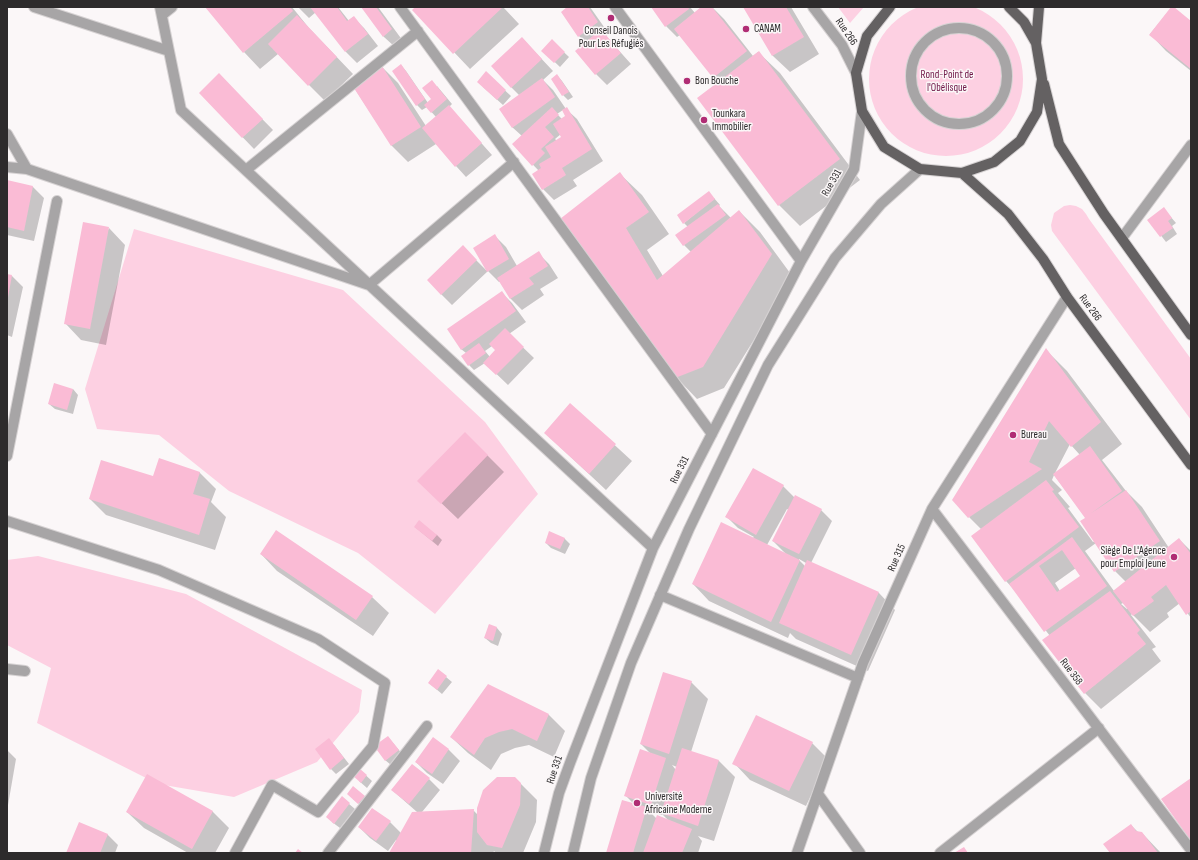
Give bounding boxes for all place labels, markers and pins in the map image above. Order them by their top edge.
marker: Conseil Danois Pour Les Réfugiés [606,13,616,23]
place label: CANAM [754,22,781,36]
place label: Conseil Danois Pour Les Réfugiés [579,24,643,50]
marker: CANAM [741,24,751,34]
place label: Bon Bouche [695,74,739,88]
marker: Bon Bouche [682,76,692,86]
place label: Tounkara Immobilier [712,107,751,133]
marker: Tounkara Immobilier [699,115,709,125]
place label: Bureau [1021,428,1047,442]
marker: Bureau [1008,430,1018,440]
place label: Siège De L'Agence pour Emploi Jeune [1100,544,1166,570]
marker: Siège De L'Agence pour Emploi Jeune [1169,552,1179,562]
place label: Université Africaine Moderne [645,790,712,816]
marker: Université Africaine Moderne [632,798,642,808]

